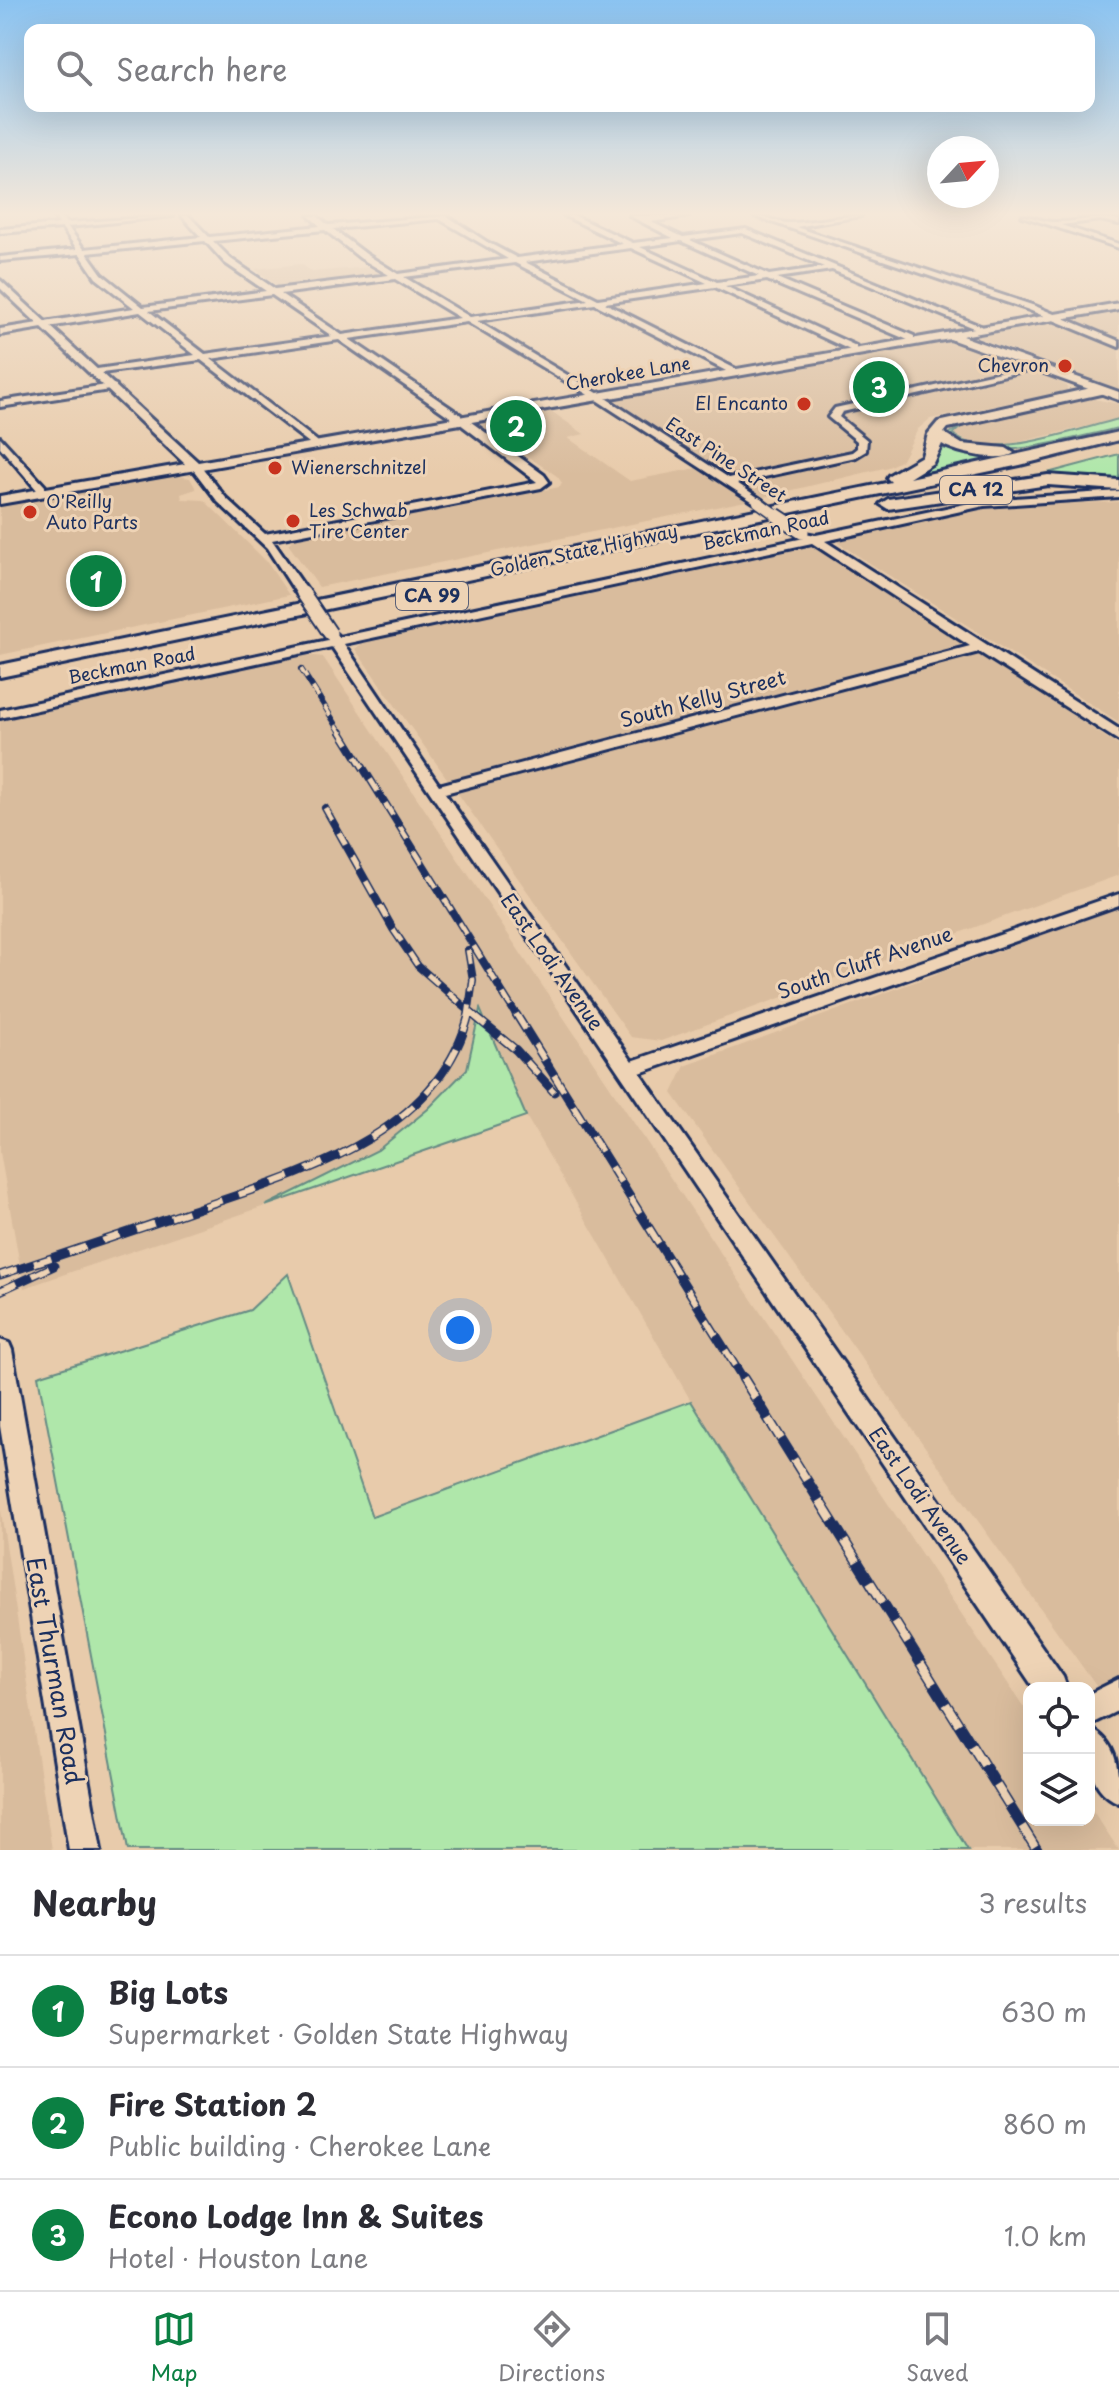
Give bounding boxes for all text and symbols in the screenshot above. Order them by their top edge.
search box [24,24,1095,112]
icon: search [52,46,96,90]
text: Search here [116,46,288,91]
north arrow [927,136,999,208]
street label: Cherokee Lane [563,348,692,397]
place label: Chevron [977,351,1049,378]
pin: 3 [853,357,905,417]
marker: Chevron [1056,357,1074,375]
place label: El Encanto [695,389,788,416]
marker: El Encanto [795,395,813,413]
pin: 2 [490,396,542,456]
street label: East Pine Street [661,410,793,508]
place label: Wienerschnitzel [291,453,426,480]
marker: Wienerschnitzel [266,459,284,477]
road number: CA 12 [940,476,1012,504]
place label: O'Reilly Auto Parts [46,487,138,535]
place label: Les Schwab Tire Center [309,496,409,544]
marker: O'Reilly Auto Parts [21,503,39,521]
street label: Beckman Road [700,503,832,556]
marker: Les Schwab Tire Center [284,512,302,530]
street label: Golden State Highway [487,516,680,583]
pin: 1 [70,551,122,611]
road number: CA 99 [396,582,468,610]
street label: Beckman Road [66,639,198,690]
street label: South Kelly Street [617,661,789,735]
street label: East Lodi Avenue [494,887,612,1036]
street label: South Cluff Avenue [773,918,956,1006]
your location [440,1310,480,1350]
street label: East Lodi Avenue [862,1421,980,1570]
street label: East Thurman Road [18,1554,94,1787]
map controls [1023,1682,1095,1826]
button: locate [1023,1682,1095,1754]
button: layers [1023,1754,1095,1826]
text: Nearby [32,1876,157,1928]
text: 3 results [979,1883,1087,1922]
text: Big Lots [108,1969,228,2014]
text: 1 [52,1992,64,2031]
text: 630 m [1001,1992,1087,2031]
text: Supermarket · Golden State Highway [108,2014,569,2053]
text: Fire Station 2 [108,2081,317,2126]
text: 2 [49,2104,67,2143]
text: 860 m [1003,2104,1087,2143]
text: Public building · Cherokee Lane [108,2126,491,2165]
text: Econo Lodge Inn & Suites [108,2193,483,2238]
text: 3 [49,2216,67,2255]
text: 1.0 km [1004,2216,1087,2255]
text: Hotel · Houston Lane [108,2238,368,2277]
tab: Map [150,2307,197,2388]
tab: Directions [498,2307,605,2388]
tab: Saved [906,2307,969,2388]

